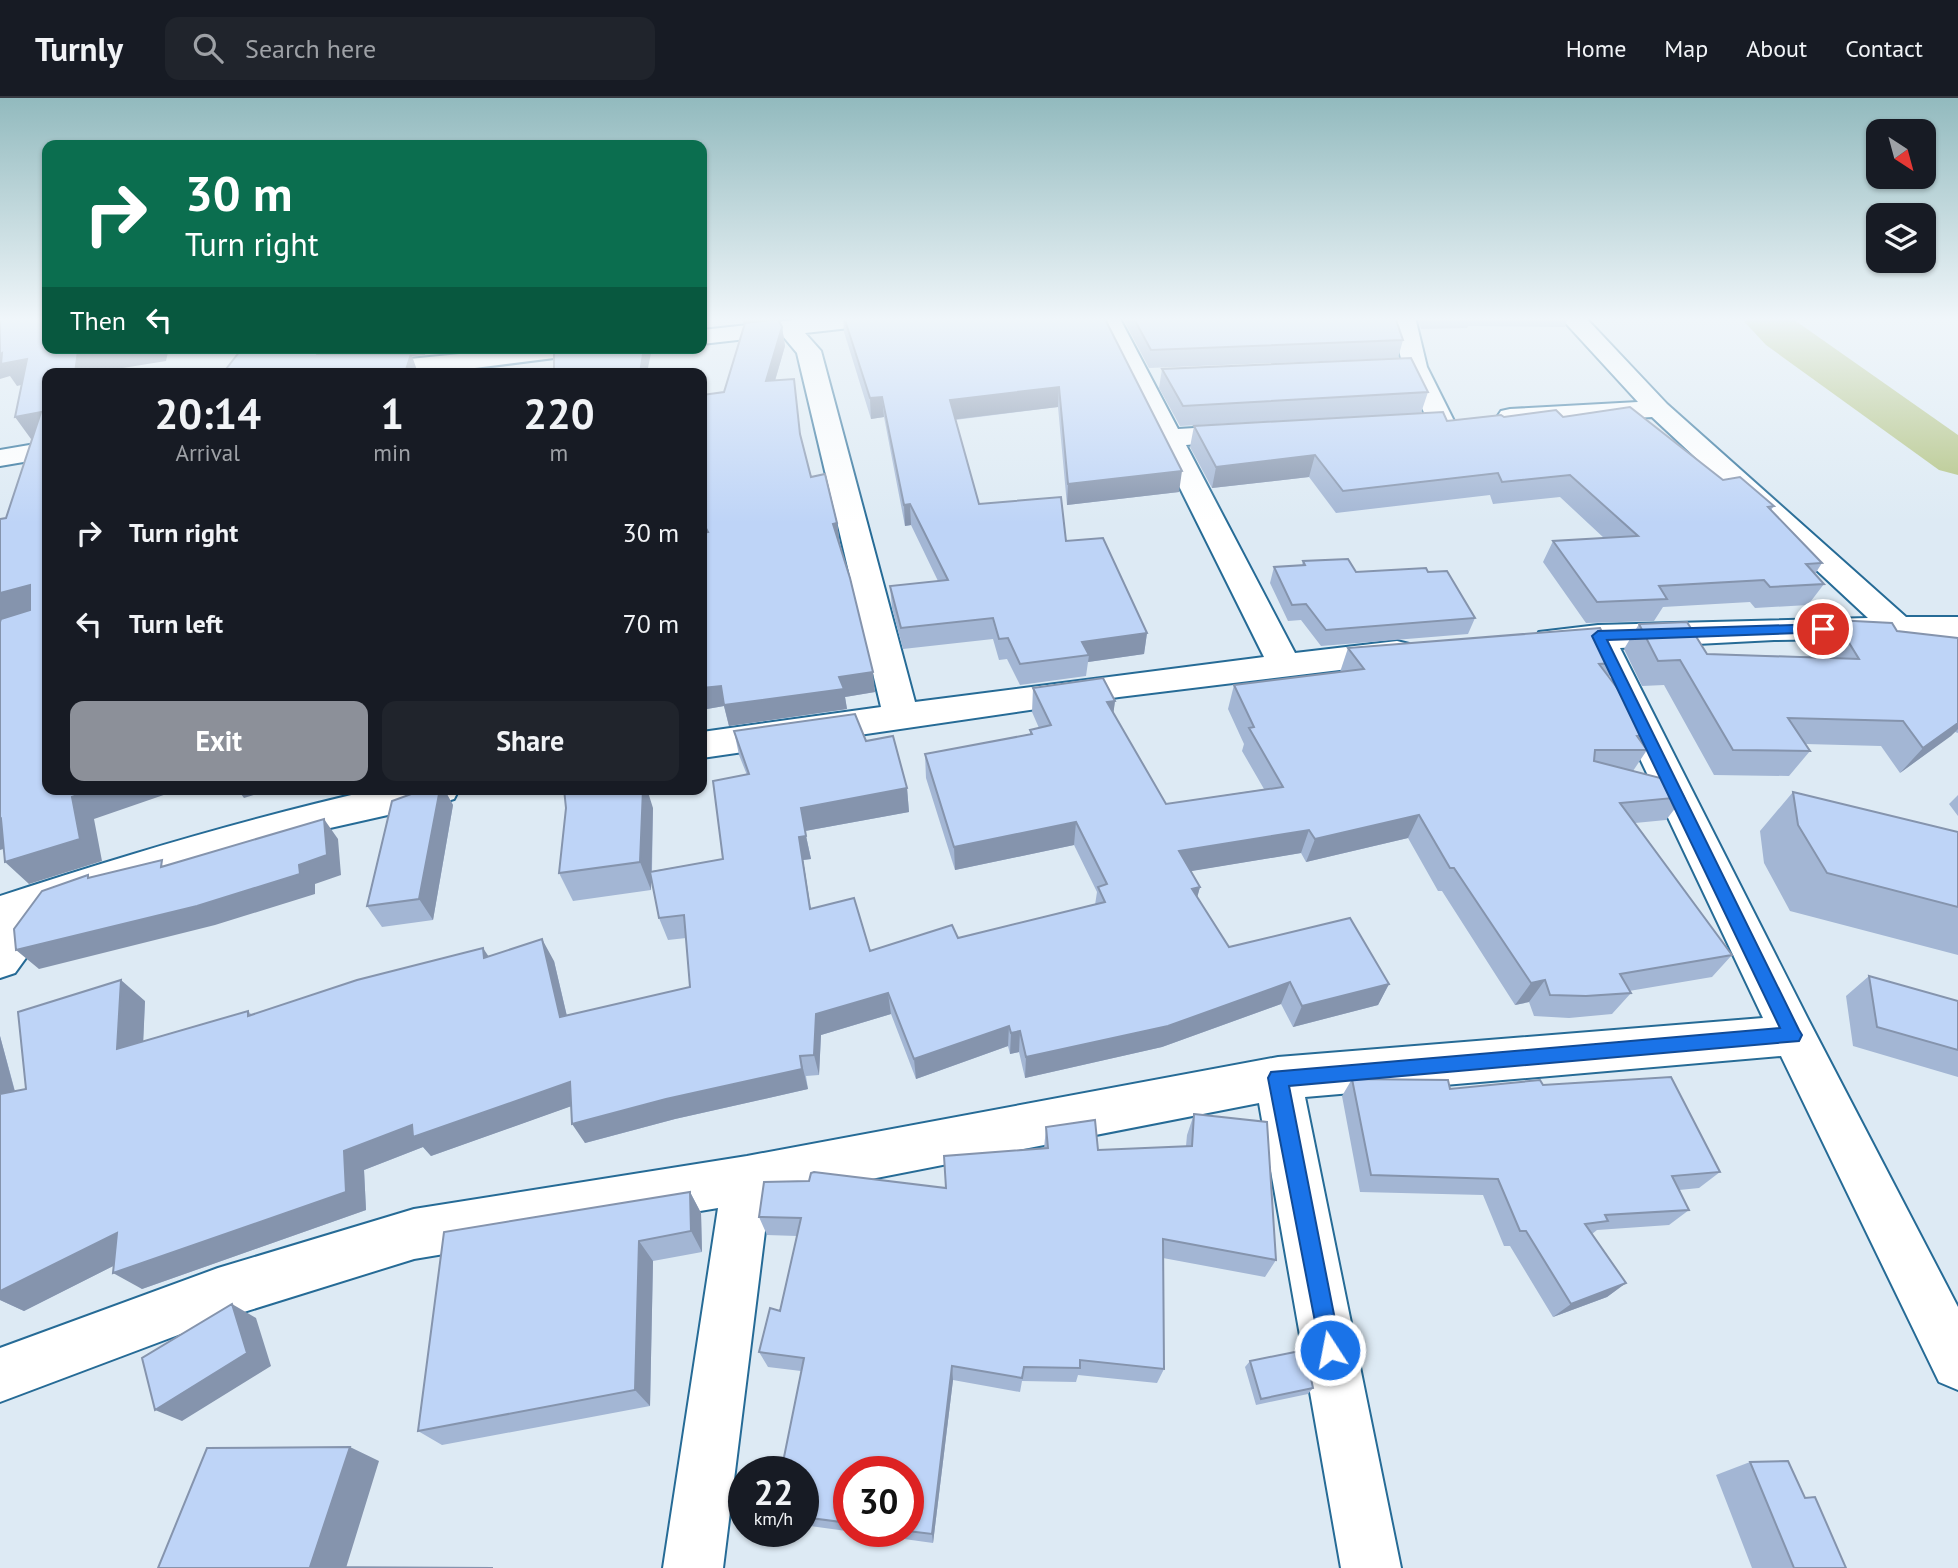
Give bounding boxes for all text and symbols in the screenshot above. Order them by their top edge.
search box [165,17,655,80]
text: Turnly [35,27,123,70]
icon: search [189,29,227,67]
text: Search here [245,32,376,65]
text: Home [1566,33,1626,64]
text: Map [1664,33,1708,64]
text: About [1746,33,1807,64]
text: Contact [1845,33,1923,64]
north arrow [1866,119,1936,189]
map controls [1866,119,1936,273]
text: 30 m [185,161,292,225]
icon: right [70,168,161,259]
button: layers [1866,203,1936,273]
text: Turn right [185,223,319,265]
icon: left [140,301,178,339]
text: Then [70,304,126,337]
text: 20:14 [154,386,261,441]
text: 1 [380,386,404,441]
text: 220 [523,386,595,441]
text: Arrival [175,438,240,467]
text: min [373,438,411,467]
text: m [550,438,568,467]
icon: right [70,514,108,552]
text: Turn right [129,516,238,549]
text: 30 m [623,516,679,549]
pin [1793,599,1853,659]
icon: left [70,605,108,643]
text: Turn left [129,607,223,640]
text: 70 m [623,607,679,640]
icon: arrive [1804,610,1842,648]
button: Exit [70,701,368,781]
button: Share [382,701,679,781]
position arrow [1293,1313,1367,1387]
speed limit sign: 30 [833,1456,924,1547]
text: 22 [754,1469,793,1515]
text: km/h [754,1507,793,1530]

